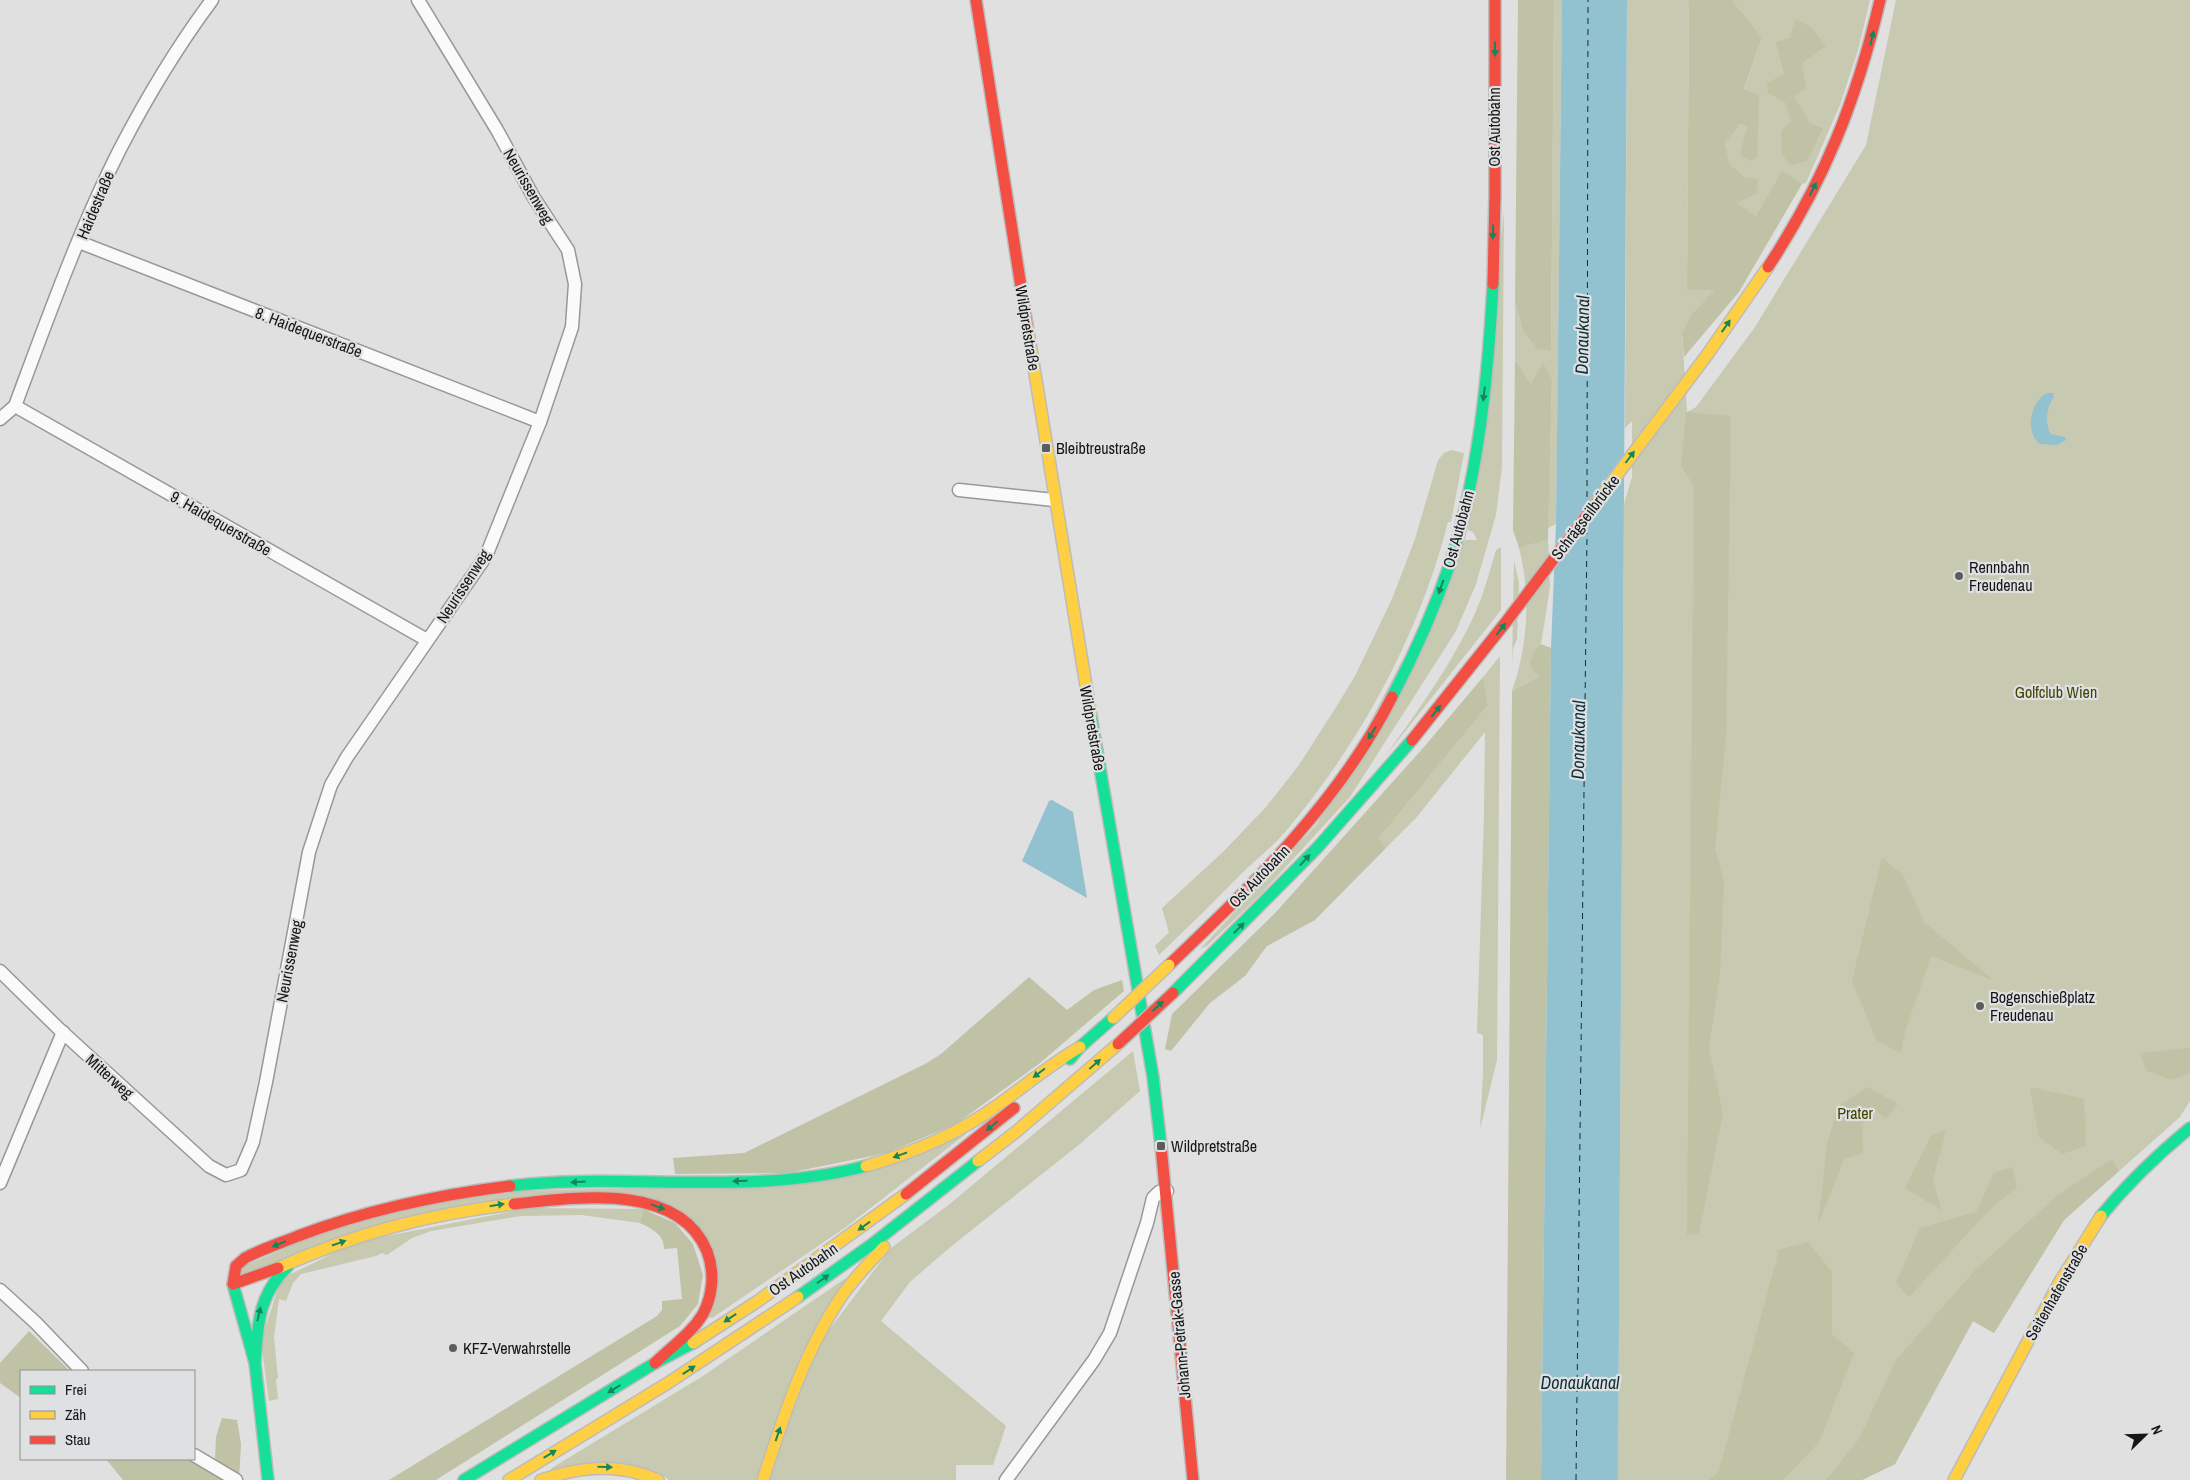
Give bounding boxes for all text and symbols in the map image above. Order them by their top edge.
one-way arrow [1868,30,1876,45]
one-way arrow [1491,41,1499,57]
street label: Ost Autobahn [1483,87,1505,167]
street label: Neurissenweg [499,144,560,228]
street label: Haidestraße [71,167,119,243]
one-way arrow [1809,182,1817,196]
one-way arrow [1489,225,1497,241]
street label: Wildpretstraße [1010,284,1046,372]
water label: Donaukanal [1569,295,1595,375]
street label: 8. Haidequerstraße [252,301,366,363]
one-way arrow [1721,320,1732,333]
one-way arrow [1480,387,1488,403]
place label: Bleibtreustraße [1056,437,1146,459]
marker: Bleibtreustraße [1040,442,1052,454]
one-way arrow [1625,450,1635,464]
street label: Schrägseilbrücke [1546,470,1624,564]
street label: 9. Haidequerstraße [167,485,275,561]
street label: Ost Autobahn [1437,488,1479,570]
street label: Neurissenweg [431,544,495,627]
place label: Rennbahn Freudenau [1969,556,2032,596]
marker: Rennbahn Freudenau [1953,570,1965,582]
one-way arrow [1437,580,1445,595]
one-way arrow [1496,622,1506,636]
park label: Golfclub Wien [2015,681,2097,703]
street label: Wildpretstraße [1075,684,1111,772]
water label: Donaukanal [1565,700,1591,780]
one-way arrow [1430,705,1441,718]
one-way arrow [1367,727,1376,740]
street label: Ost Autobahn [1223,840,1295,912]
one-way arrow [1299,854,1311,866]
street label: Neurissenweg [270,917,308,1004]
one-way arrow [1233,922,1245,934]
place label: Bogenschießplatz Freudenau [1990,986,2095,1026]
one-way arrow [1152,1000,1164,1012]
marker: Bogenschießplatz Freudenau [1974,1000,1986,1012]
street label: Mitterweg [81,1049,139,1104]
one-way arrow [1088,1058,1101,1069]
one-way arrow [1033,1068,1046,1079]
park label: Prater [1837,1102,1873,1124]
one-way arrow [986,1121,999,1132]
place label: Wildpretstraße [1171,1135,1257,1157]
marker: Wildpretstraße [1155,1140,1167,1152]
one-way arrow [892,1152,907,1159]
one-way arrow [732,1177,748,1185]
one-way arrow [569,1178,585,1186]
one-way arrow [489,1201,505,1209]
one-way arrow [650,1204,665,1211]
one-way arrow [857,1221,871,1231]
street label: Ost Autobahn [764,1237,842,1301]
one-way arrow [332,1239,347,1247]
one-way arrow [271,1240,286,1248]
street label: Seitenhafenstraße [2019,1240,2093,1344]
street label: Johann-Petrak-Gasse [1162,1270,1196,1400]
one-way arrow [817,1274,830,1284]
one-way arrow [255,1307,263,1322]
one-way arrow [724,1314,737,1323]
place label: KFZ-Verwahrstelle [463,1337,571,1359]
marker: KFZ-Verwahrstelle [447,1342,459,1354]
one-way arrow [682,1365,695,1374]
legend [20,1370,195,1460]
water label: Donaukanal [1541,1370,1620,1395]
text: Frei [65,1379,87,1400]
one-way arrow [607,1384,620,1393]
text: Zäh [65,1404,86,1425]
north arrow [2120,1410,2170,1460]
text: N [2147,1423,2167,1437]
one-way arrow [775,1426,782,1441]
text: Stau [65,1429,90,1450]
one-way arrow [544,1450,557,1459]
one-way arrow [597,1463,613,1471]

